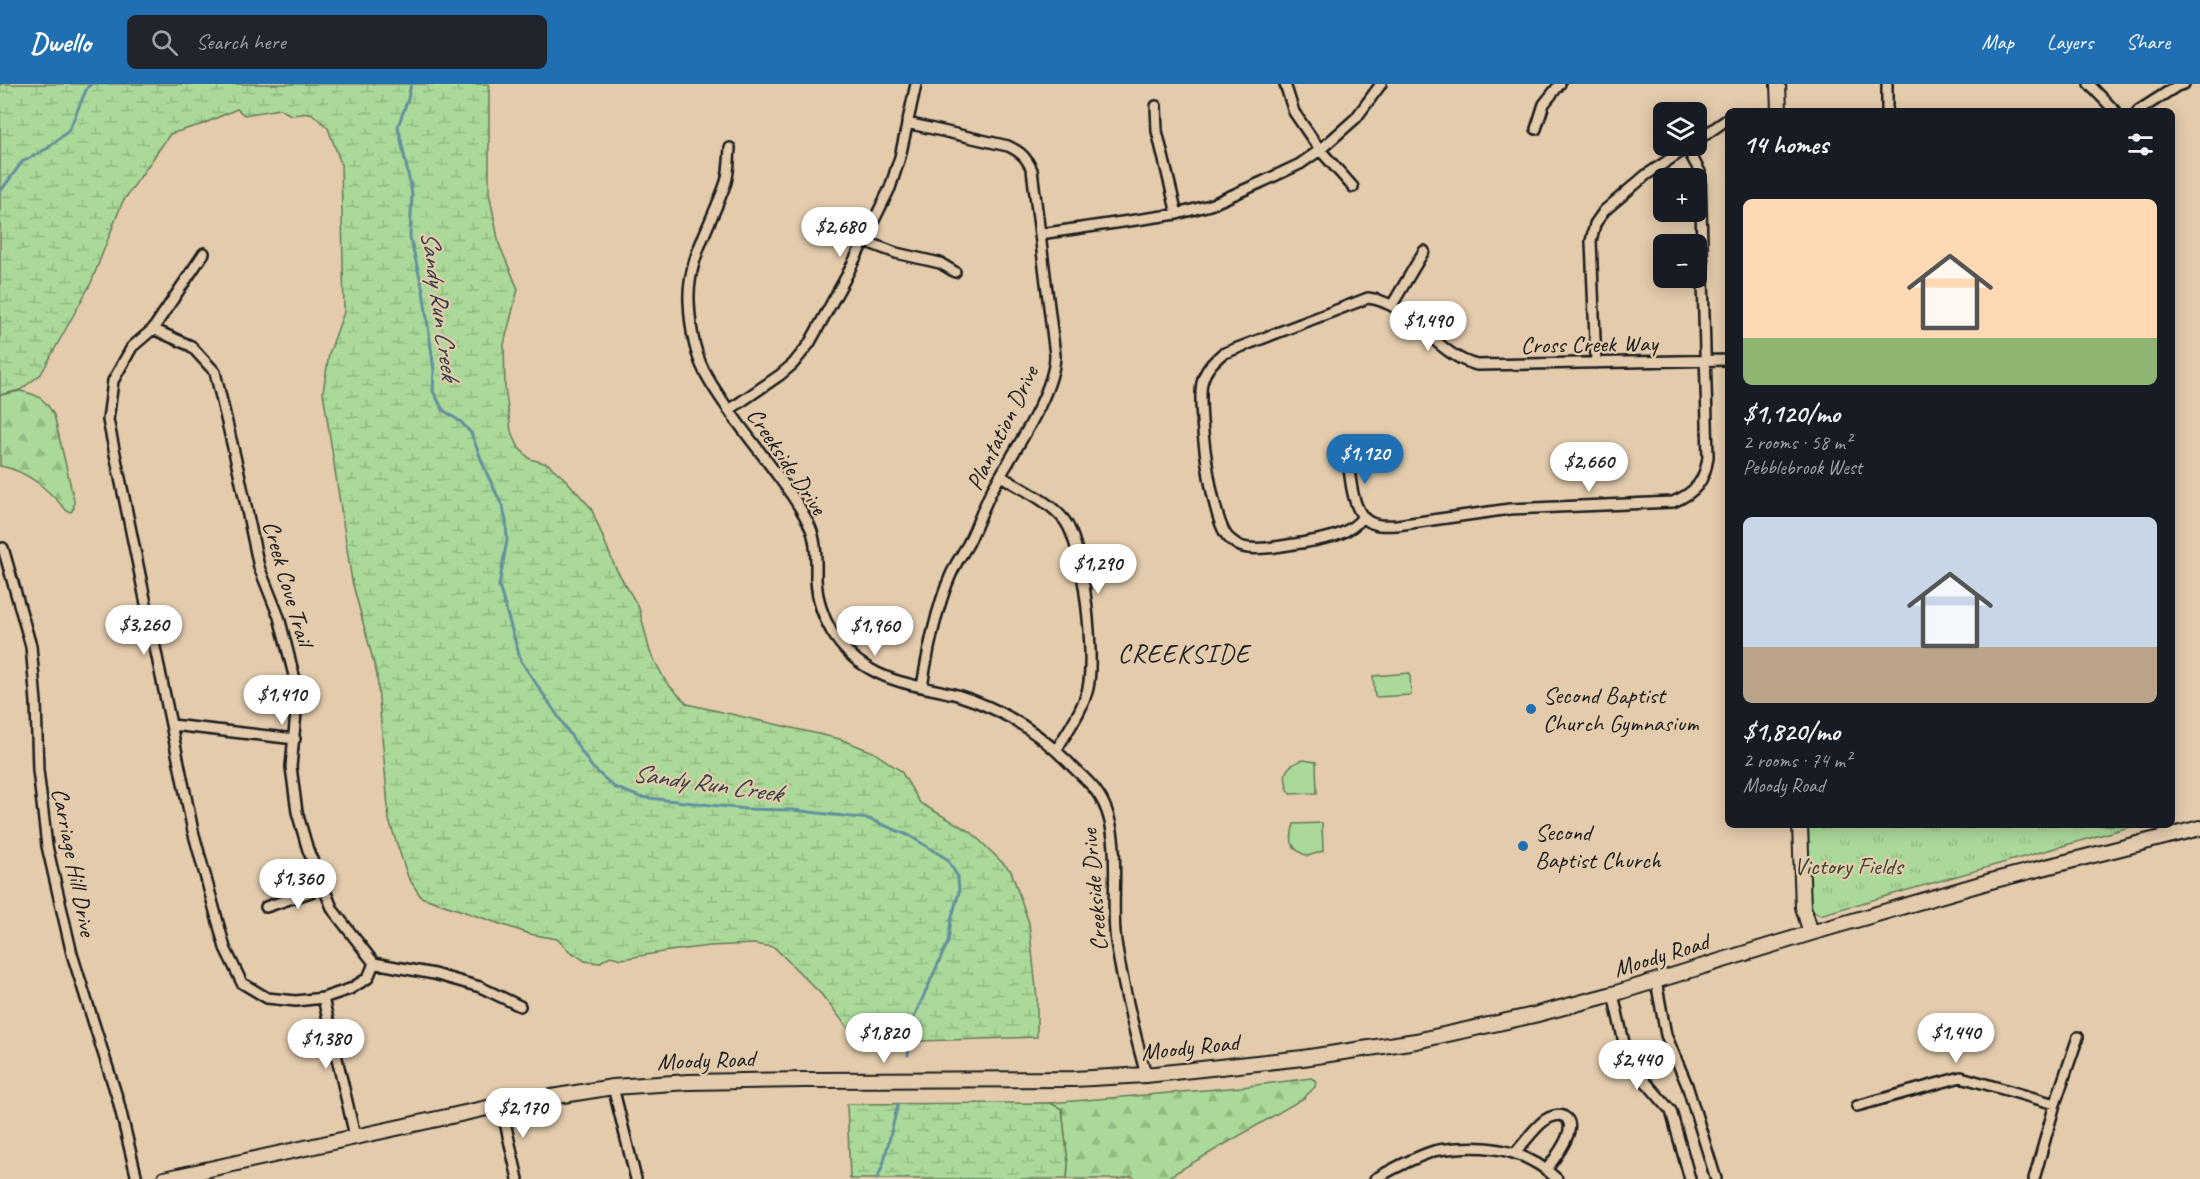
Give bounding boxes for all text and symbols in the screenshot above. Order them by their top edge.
search box [127,15,547,69]
text: Dwello [30,25,91,60]
icon: search [148,26,181,59]
text: Search here [196,28,286,56]
text: Map [1981,29,2014,55]
text: Layers [2047,29,2093,55]
text: Share [2126,29,2170,55]
map controls [1653,102,1707,288]
button: layers [1653,102,1707,156]
text: 14 homes [1743,128,1828,161]
icon: filters [2124,128,2157,161]
button: + [1653,168,1707,222]
pin: $2,680 [791,207,889,258]
text: $2,680 [815,214,865,239]
water label: Sandy Run Creek [413,229,468,387]
button: − [1653,234,1707,288]
icon: home [1896,238,2004,346]
pin: $1,490 [1379,301,1477,352]
text: $1,490 [1404,308,1452,333]
street label: Cross Creek Way [1520,328,1660,360]
street label: Plantation Drive [959,359,1046,495]
text: $1,120/mo [1743,397,1840,430]
street label: Creekside Drive [740,402,835,522]
text: 2 rooms · 58 m² [1743,430,1851,455]
pin: $1,120 [1316,434,1414,485]
text: $1,120 [1341,441,1389,466]
pin: $2,660 [1540,442,1638,493]
text: $2,660 [1564,449,1614,474]
text: Pebblebrook West [1743,455,1862,480]
street label: Creek Cove Trail [256,517,321,653]
pin: $1,290 [1049,544,1147,595]
text: $1,290 [1074,551,1122,576]
icon: home [1896,556,2004,664]
pin: $3,260 [95,605,193,656]
pin: $1,960 [826,606,924,657]
text: $3,260 [119,612,169,637]
text: $1,960 [850,613,900,638]
district label: CREEKSIDE [1118,637,1252,670]
pin: $1,410 [233,675,331,726]
place label: Second Baptist Church Gymnasium [1543,680,1699,738]
text: $1,410 [258,682,306,707]
marker: Second Baptist Church Gymnasium [1524,702,1538,716]
text: $1,820/mo [1743,715,1840,748]
text: 2 rooms · 74 m² [1743,748,1851,773]
water label: Sandy Run Creek [631,756,789,811]
text: Moody Road [1743,773,1825,798]
street label: Carriage Hill Drive [45,785,103,941]
place label: Second Baptist Church [1535,817,1662,875]
street label: Creekside Drive [1074,825,1114,952]
marker: Second Baptist Church [1516,839,1530,853]
park label: Victory Fields [1794,851,1905,881]
pin: $1,360 [249,859,347,910]
text: $1,360 [273,866,323,891]
street label: Moody Road [1610,925,1716,984]
pin: $1,820 [835,1013,933,1064]
pin: $1,440 [1907,1013,2005,1064]
pin: $1,380 [277,1019,375,1070]
text: $1,820 [860,1020,908,1045]
text: $1,440 [1932,1020,1980,1045]
text: $1,380 [302,1026,350,1051]
street label: Moody Road [1140,1027,1244,1067]
pin: $2,440 [1588,1040,1686,1091]
street label: Moody Road [657,1043,759,1077]
text: $2,440 [1613,1047,1661,1072]
pin: $2,170 [474,1088,572,1139]
text: $2,170 [499,1095,547,1120]

